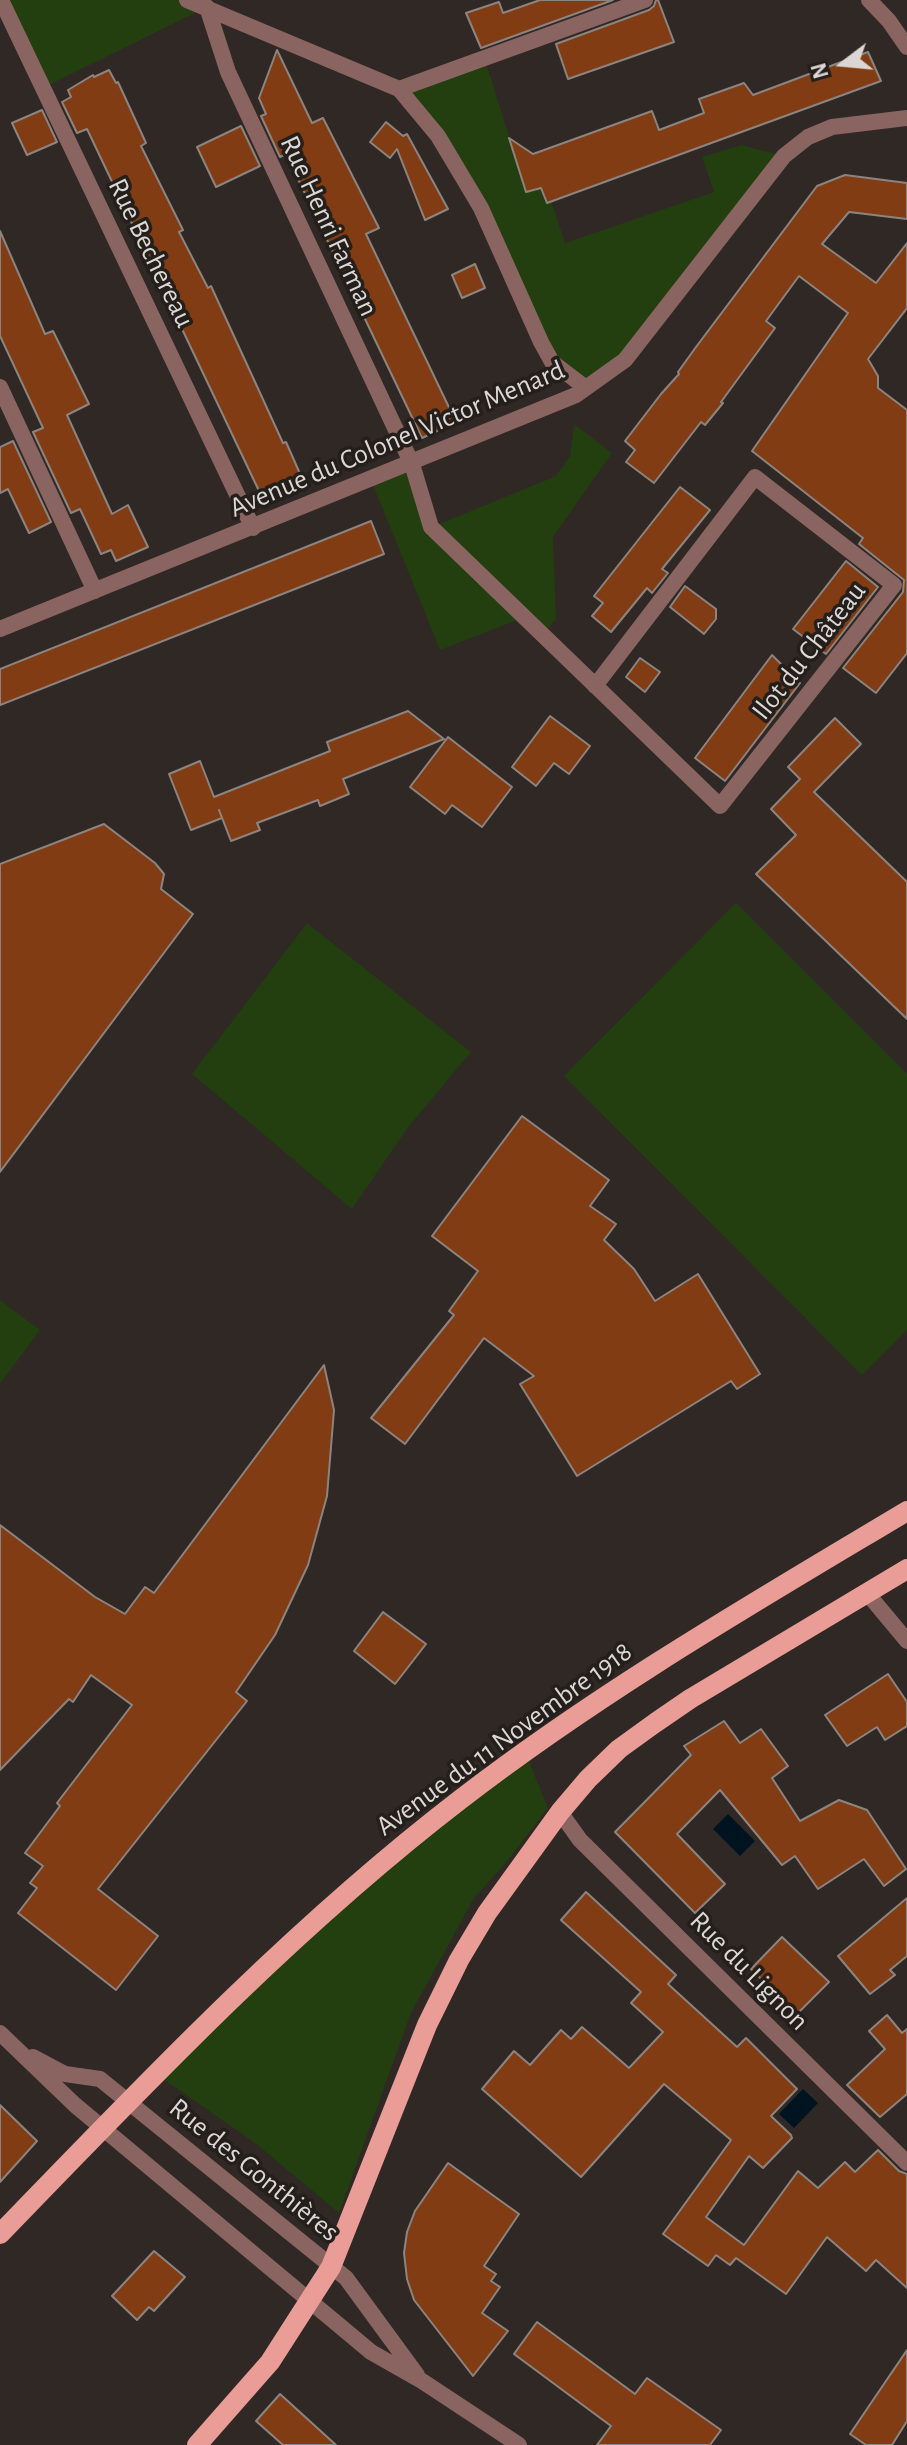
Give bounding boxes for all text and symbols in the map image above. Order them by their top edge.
north arrow [803,24,883,104]
text: N [807,60,833,81]
street label: Rue Henri Farman [272,130,386,322]
street label: Rue Bechereau [100,173,202,333]
street label: Avenue du Colonel Victor Menard [224,353,570,525]
street label: Ilot du Château [745,575,873,727]
street label: Avenue du 11 Novembre 1918 [369,1635,639,1843]
street label: Rue du Lignon [682,1904,816,2038]
street label: Rue des Gonthières [162,2091,346,2249]

